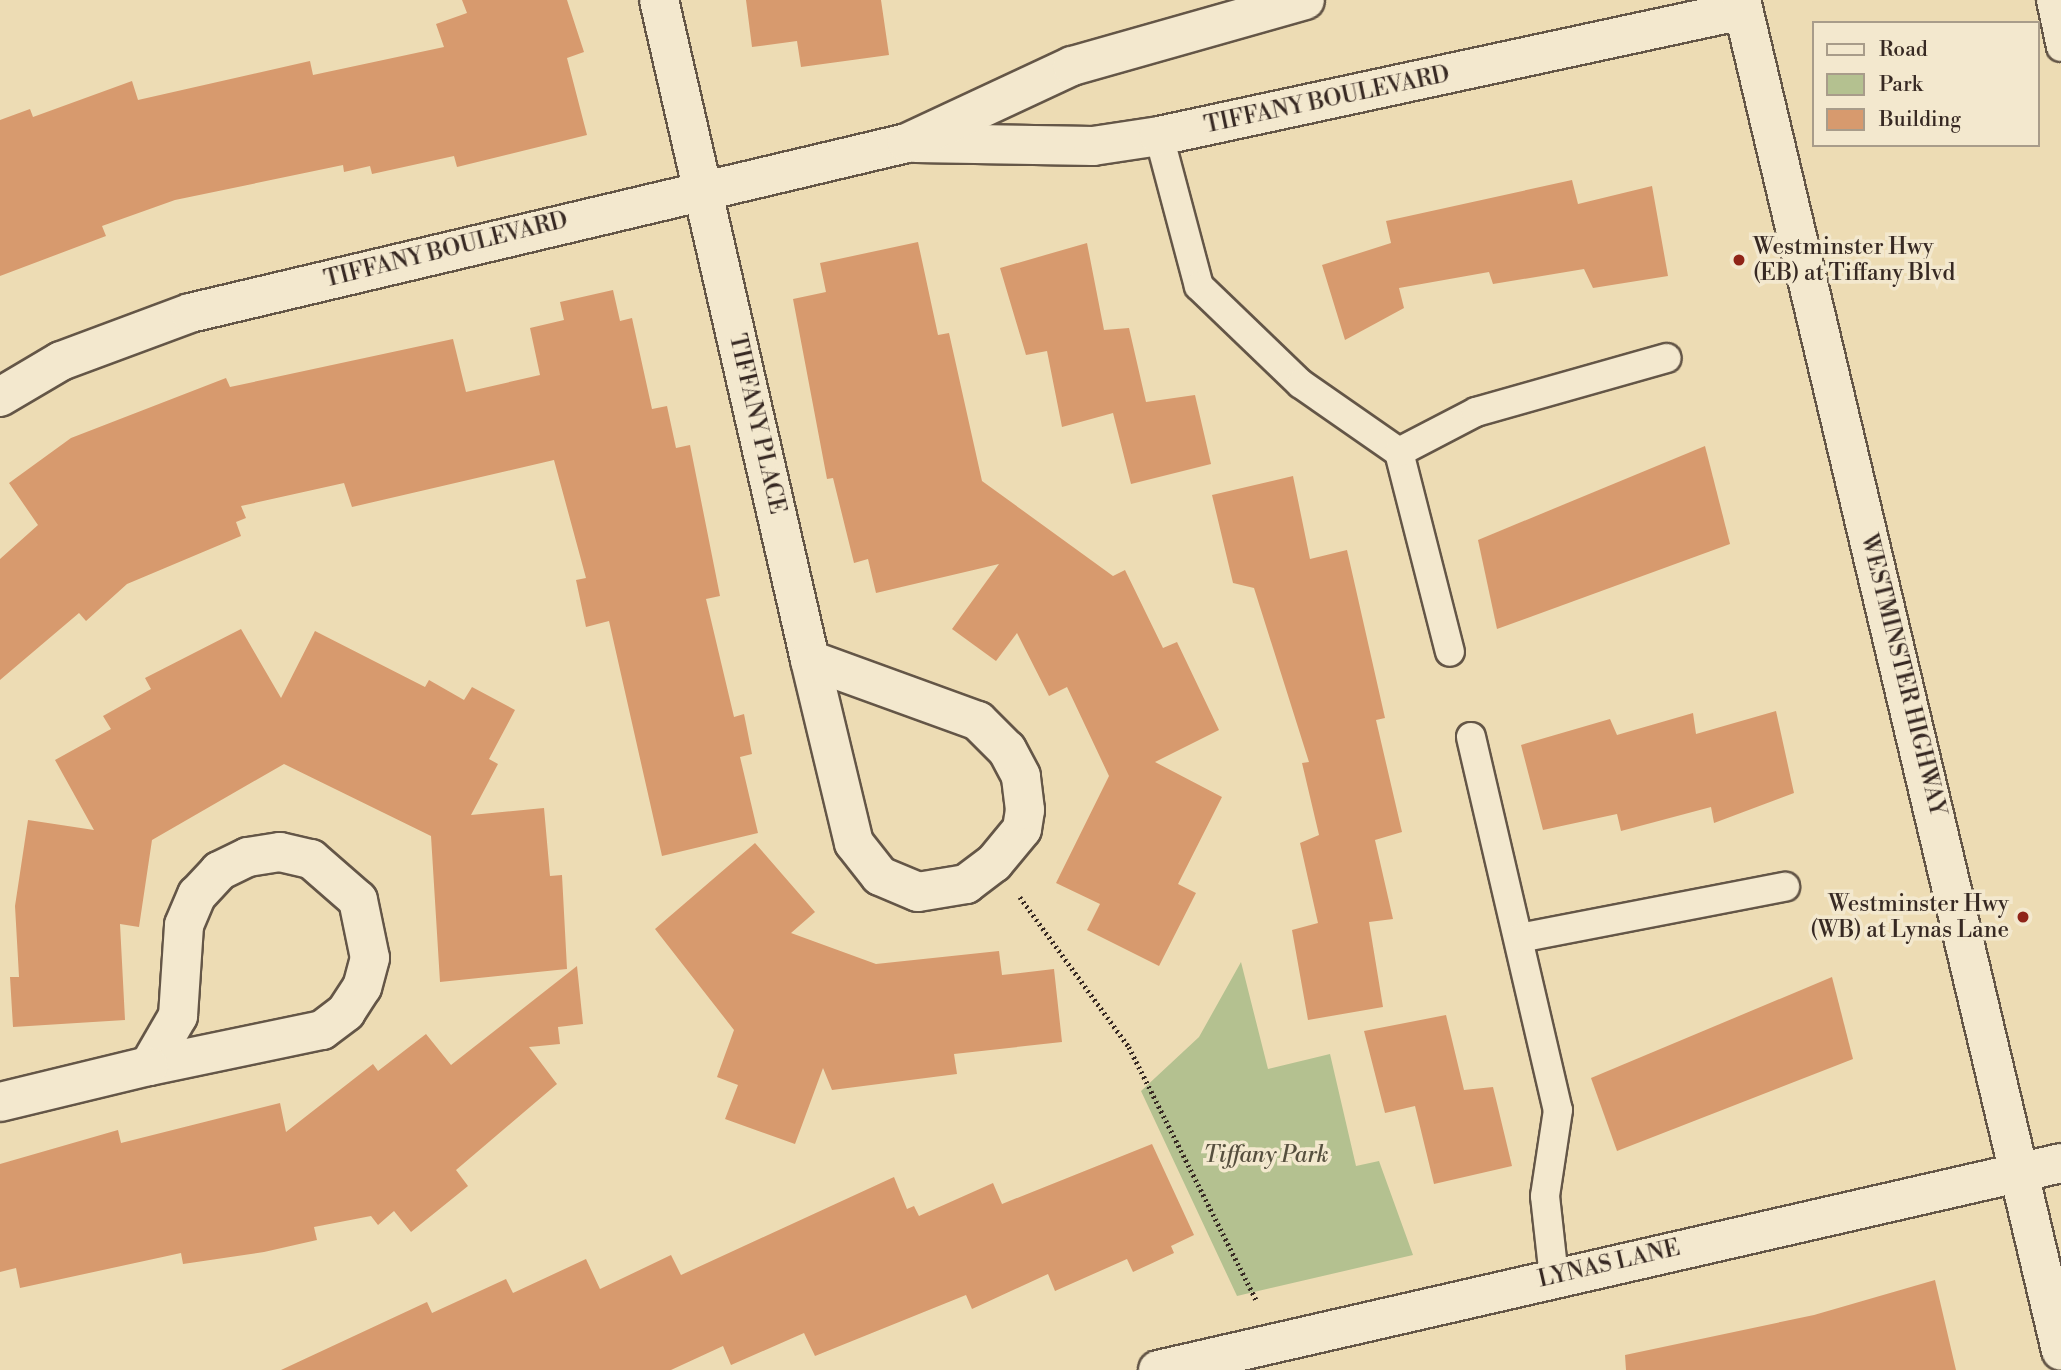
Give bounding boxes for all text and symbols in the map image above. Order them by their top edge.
legend [1812,21,2040,147]
text: Road [1879,37,1928,63]
street label: TIFFANY BOULEVARD [1202,60,1452,140]
text: Park [1879,72,1923,98]
text: Building [1879,107,1961,133]
street label: TIFFANY BOULEVARD [321,206,571,294]
place label: Westminster Hwy (EB) at Tiffany Blvd [1753,233,1955,287]
marker: Westminster Hwy (EB) at Tiffany Blvd [1731,252,1747,268]
street label: TIFFANY PLACE [723,331,791,517]
street label: WESTMINSTER HIGHWAY [1855,531,1951,819]
place label: Westminster Hwy (WB) at Lynas Lane [1810,890,2009,944]
marker: Westminster Hwy (WB) at Lynas Lane [2015,909,2031,925]
park label: Tiffany Park [1204,1141,1328,1169]
street label: LYNAS LANE [1535,1234,1683,1294]

